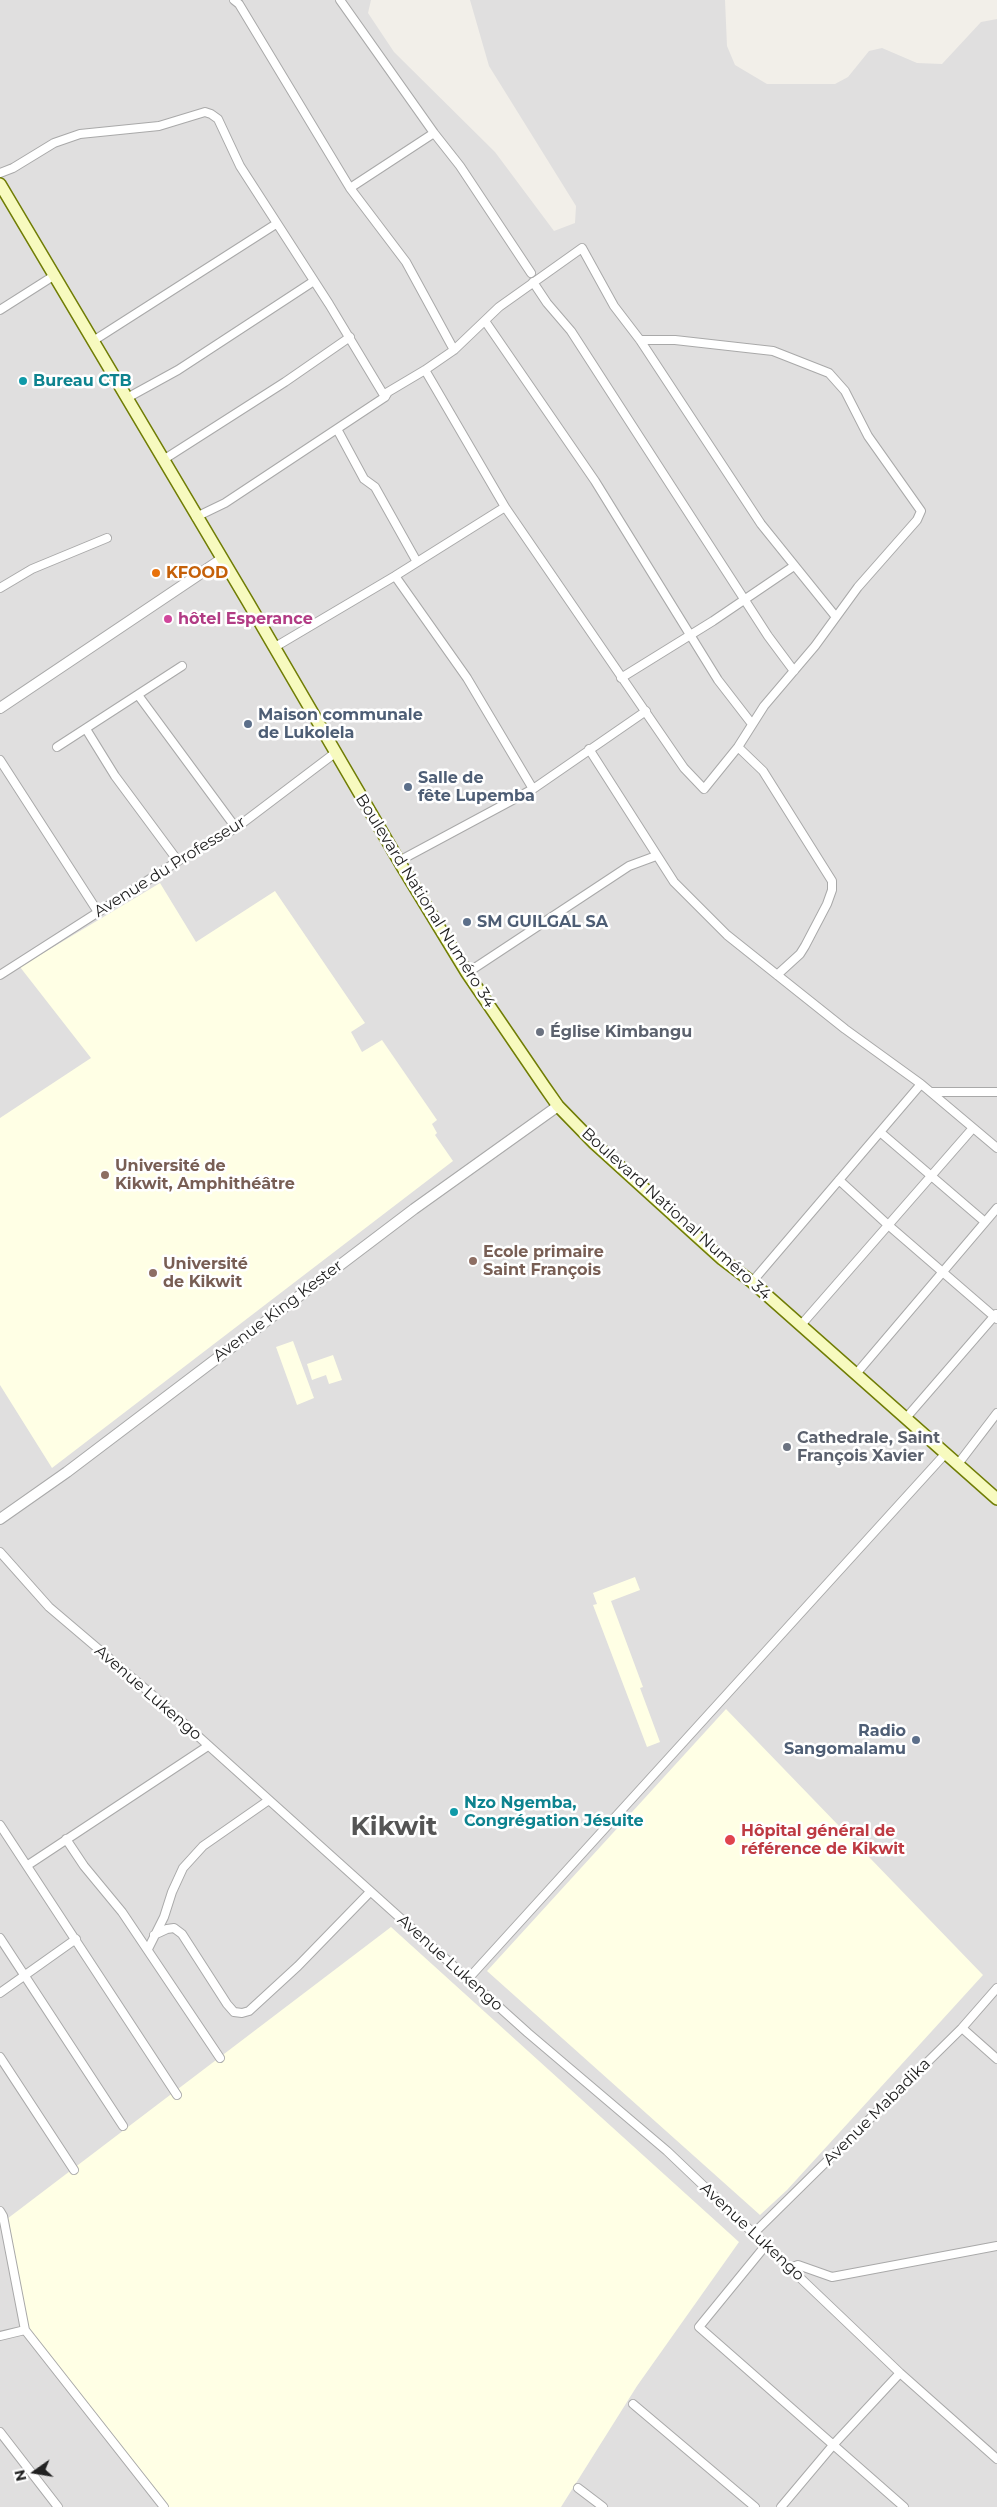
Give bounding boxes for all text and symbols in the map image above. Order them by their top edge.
place label: Bureau CTB [33,371,132,391]
marker: Bureau CTB [17,375,29,387]
place label: KFOOD [166,563,228,583]
marker: KFOOD [150,567,162,579]
place label: hôtel Esperance [178,609,313,629]
marker: hôtel Esperance [162,613,174,625]
place label: Maison communale de Lukolela [258,705,423,743]
marker: Maison communale de Lukolela [242,718,254,730]
place label: Salle de fête Lupemba [418,768,535,806]
marker: Salle de fête Lupemba [402,781,414,793]
street label: Boulevard National Numéro 34 [351,791,499,1011]
street label: Avenue du Professeur [91,812,249,922]
place label: SM GUILGAL SA [477,912,608,932]
marker: SM GUILGAL SA [461,916,473,928]
place label: Église Kimbangu [550,1022,692,1042]
marker: Église Kimbangu [534,1026,546,1038]
street label: Boulevard National Numéro 34 [577,1124,775,1304]
place label: Université de Kikwit, Amphithéâtre [115,1156,295,1194]
marker: Université de Kikwit, Amphithéâtre [99,1169,111,1181]
place label: Ecole primaire Saint François [483,1242,604,1280]
place label: Université de Kikwit [163,1254,248,1292]
marker: Ecole primaire Saint François [467,1255,479,1267]
street label: Avenue King Kester [210,1256,346,1366]
marker: Université de Kikwit [147,1267,159,1279]
place label: Cathedrale, Saint François Xavier [797,1428,940,1466]
marker: Cathedrale, Saint François Xavier [781,1441,793,1453]
street label: Avenue Lukengo [91,1641,205,1745]
place label: Radio Sangomalamu [784,1721,906,1759]
marker: Radio Sangomalamu [910,1734,922,1746]
place label: Nzo Ngemba, Congrégation Jésuite [464,1793,644,1831]
marker: Nzo Ngemba, Congrégation Jésuite [448,1806,460,1818]
district label: Kikwit [351,1811,437,1843]
place label: Hôpital général de référence de Kikwit [741,1821,905,1859]
marker: Hôpital général de référence de Kikwit [723,1833,737,1847]
street label: Avenue Lukengo [393,1911,507,2015]
street label: Avenue Mabadika [819,2054,935,2170]
street label: Avenue Lukengo [696,2179,808,2285]
north arrow [10,2447,60,2497]
text: N [10,2468,30,2483]

